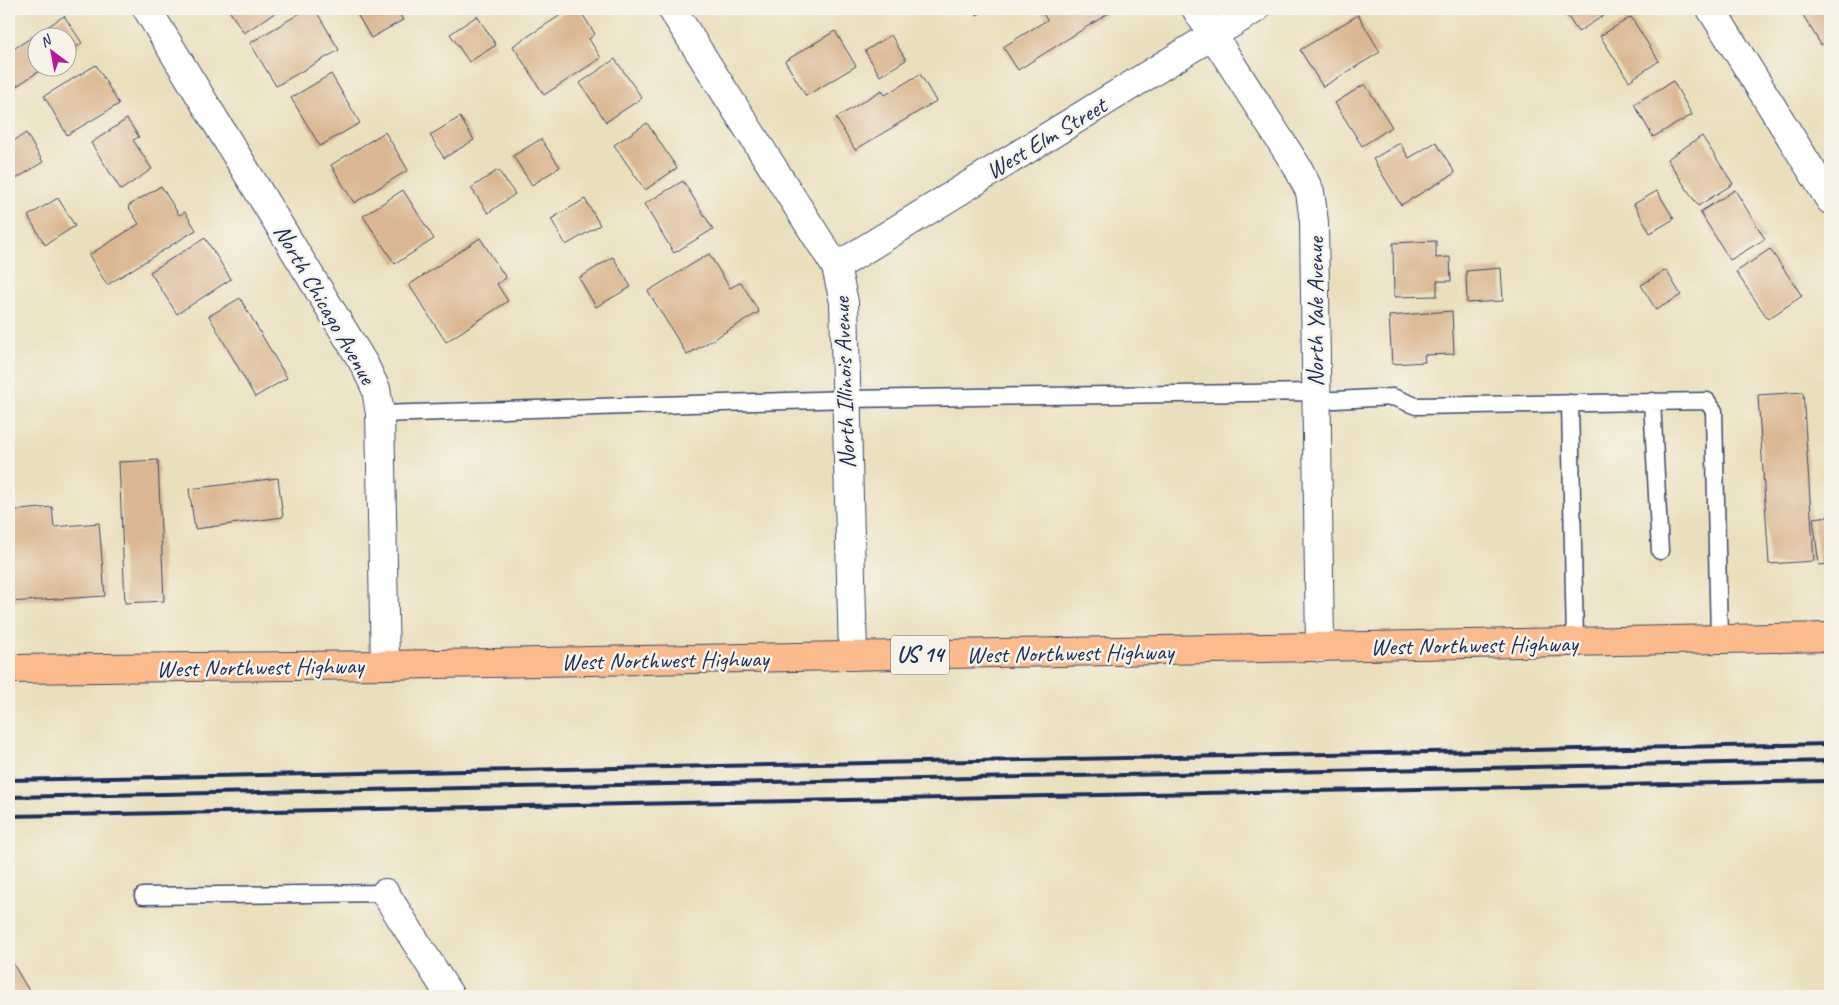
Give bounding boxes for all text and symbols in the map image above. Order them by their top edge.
north arrow [28,28,78,78]
text: N [37,31,56,51]
street label: West Elm Street [980,89,1113,186]
street label: North Chicago Avenue [267,219,384,391]
street label: North Yale Avenue [1300,235,1330,387]
street label: North Illinois Avenue [826,294,862,469]
street label: West Northwest Highway [1370,628,1580,662]
road number: US 14 [891,636,949,674]
street label: West Northwest Highway [966,636,1176,670]
street label: West Northwest Highway [561,643,771,677]
street label: West Northwest Highway [156,650,366,684]

